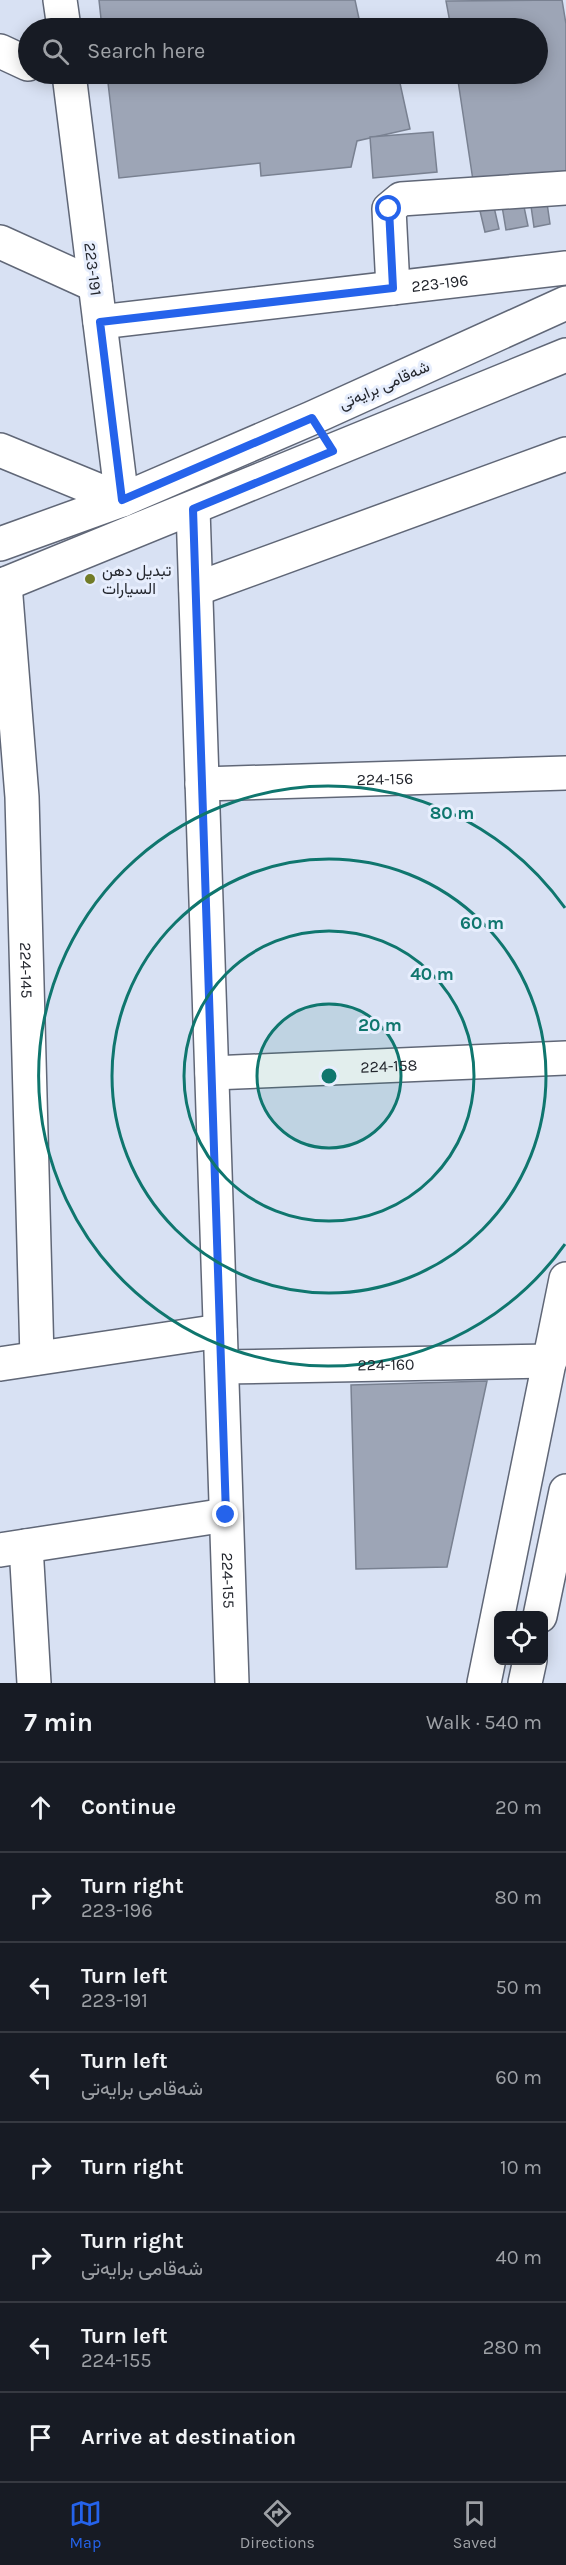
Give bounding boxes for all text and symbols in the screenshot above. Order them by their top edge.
search box [18,18,548,84]
icon: search [39,35,72,68]
text: Search here [87,38,205,64]
route start [375,195,401,221]
street label: 223-191 [80,241,106,297]
street label: 223-196 [410,270,469,295]
street label: شەقامی برایەتی [336,356,433,414]
place label: تبديل دهن السيارات [102,561,171,599]
marker: تبديل دهن السيارات [83,572,97,586]
street label: 224-156 [356,768,413,789]
text: 80 m [430,802,474,824]
text: 60 m [460,912,504,934]
street label: 224-145 [16,942,37,999]
text: 40 m [410,963,454,985]
text: 20 m [358,1014,402,1036]
street label: 224-158 [360,1055,418,1076]
centre of rings [319,1066,339,1086]
street label: 224-160 [357,1354,415,1374]
route end [212,1501,238,1527]
street label: 224-155 [218,1552,239,1609]
map controls [494,1611,548,1665]
button: locate [494,1611,548,1665]
text: 7 min [24,1707,93,1738]
text: Walk · 540 m [426,1711,542,1734]
icon: ahead [24,1791,57,1824]
text: Continue [81,1794,176,1820]
text: 20 m [495,1796,542,1819]
text: Turn right [81,1873,184,1899]
icon: right [24,1881,57,1914]
text: 80 m [494,1886,542,1909]
text: 223-196 [81,1899,153,1922]
text: Turn left [81,1963,168,1989]
icon: left [24,1971,57,2004]
text: 50 m [495,1976,542,1999]
text: 223-191 [81,1989,148,2012]
text: Turn left [81,2048,168,2074]
icon: left [24,2061,57,2094]
text: 60 m [495,2066,542,2089]
text: شەقامی برایەتی [81,2077,203,2100]
icon: right [24,2151,57,2184]
text: Turn right [81,2154,184,2180]
text: 10 m [500,2156,542,2179]
text: Turn right [81,2228,184,2254]
icon: right [24,2241,57,2274]
text: 40 m [496,2246,542,2269]
text: شەقامی برایەتی [81,2257,203,2280]
text: Turn left [81,2323,168,2349]
icon: left [24,2331,57,2364]
text: 280 m [483,2336,542,2359]
text: 224-155 [81,2349,152,2372]
icon: arrive [24,2421,57,2454]
text: Arrive at destination [81,2424,296,2450]
tab: Map [69,2497,102,2552]
tab: Directions [240,2497,315,2552]
tab: Saved [453,2497,497,2552]

